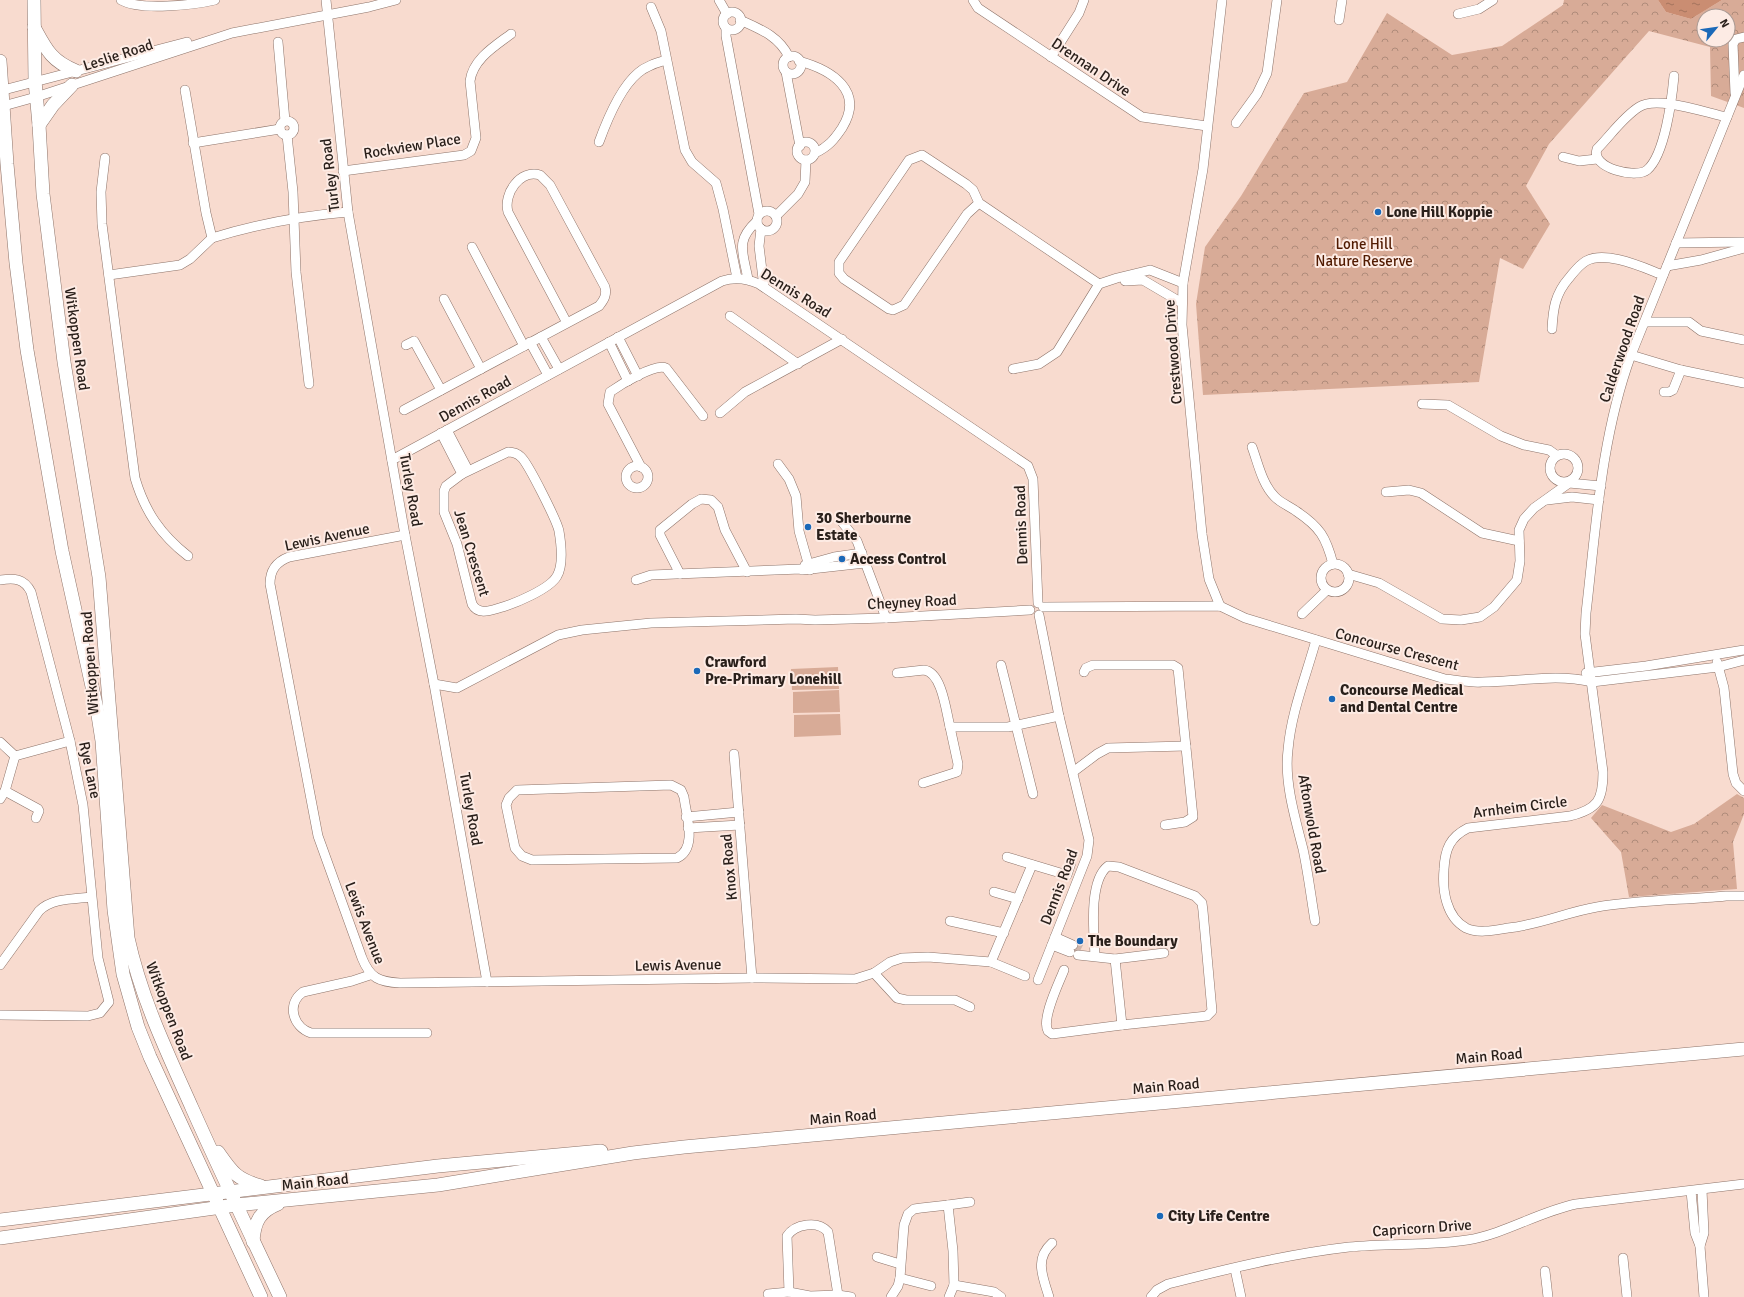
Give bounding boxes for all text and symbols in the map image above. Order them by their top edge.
north arrow [1696,8,1736,48]
text: N [1717,17,1732,30]
street label: Drennan Drive [1048,34,1134,100]
street label: Leslie Road [81,35,155,75]
street label: Rockview Place [362,129,462,163]
street label: Turley Road [317,137,343,213]
place label: Lone Hill Koppie [1386,203,1493,221]
marker: Lone Hill Koppie [1373,207,1383,217]
park label: Lone Hill Nature Reserve [1315,235,1413,270]
street label: Dennis Road [757,264,835,322]
street label: Witkoppen Road [61,286,93,392]
street label: Calderwood Road [1595,293,1649,405]
street label: Crestwood Drive [1160,299,1186,405]
street label: Dennis Road [436,372,514,426]
street label: Turley Road [396,452,426,528]
street label: Dennis Road [1011,485,1031,565]
street label: Jean Crescent [450,508,494,598]
place label: 30 Sherbourne Estate [816,509,911,544]
street label: Lewis Avenue [283,519,371,555]
marker: 30 Sherbourne Estate [803,522,813,532]
place label: Access Control [850,550,947,568]
marker: Access Control [837,554,847,564]
street label: Cheyney Road [867,591,957,613]
street label: Witkoppen Road [77,610,103,716]
street label: Concourse Crescent [1333,624,1461,674]
place label: Crawford Pre-Primary Lonehill [705,653,842,688]
marker: Crawford Pre-Primary Lonehill [692,666,702,676]
place label: Concourse Medical and Dental Centre [1340,681,1464,716]
marker: Concourse Medical and Dental Centre [1327,694,1337,704]
street label: Rye Lane [75,740,105,800]
street label: Turley Road [456,771,486,847]
street label: Aftonwold Road [1294,773,1330,875]
street label: Arnheim Circle [1472,792,1568,822]
street label: Knox Road [717,833,741,901]
street label: Dennis Road [1036,847,1082,927]
street label: Lewis Avenue [341,879,389,967]
place label: The Boundary [1088,932,1178,950]
marker: The Boundary [1075,936,1085,946]
street label: Lewis Avenue [635,955,721,975]
street label: Witkoppen Road [142,959,196,1063]
street label: Main Road [1455,1044,1523,1068]
street label: Main Road [1132,1074,1200,1098]
street label: Main Road [809,1105,877,1129]
street label: Main Road [281,1170,349,1194]
place label: City Life Centre [1168,1207,1270,1225]
marker: City Life Centre [1155,1211,1165,1221]
street label: Capricorn Drive [1372,1216,1472,1240]

